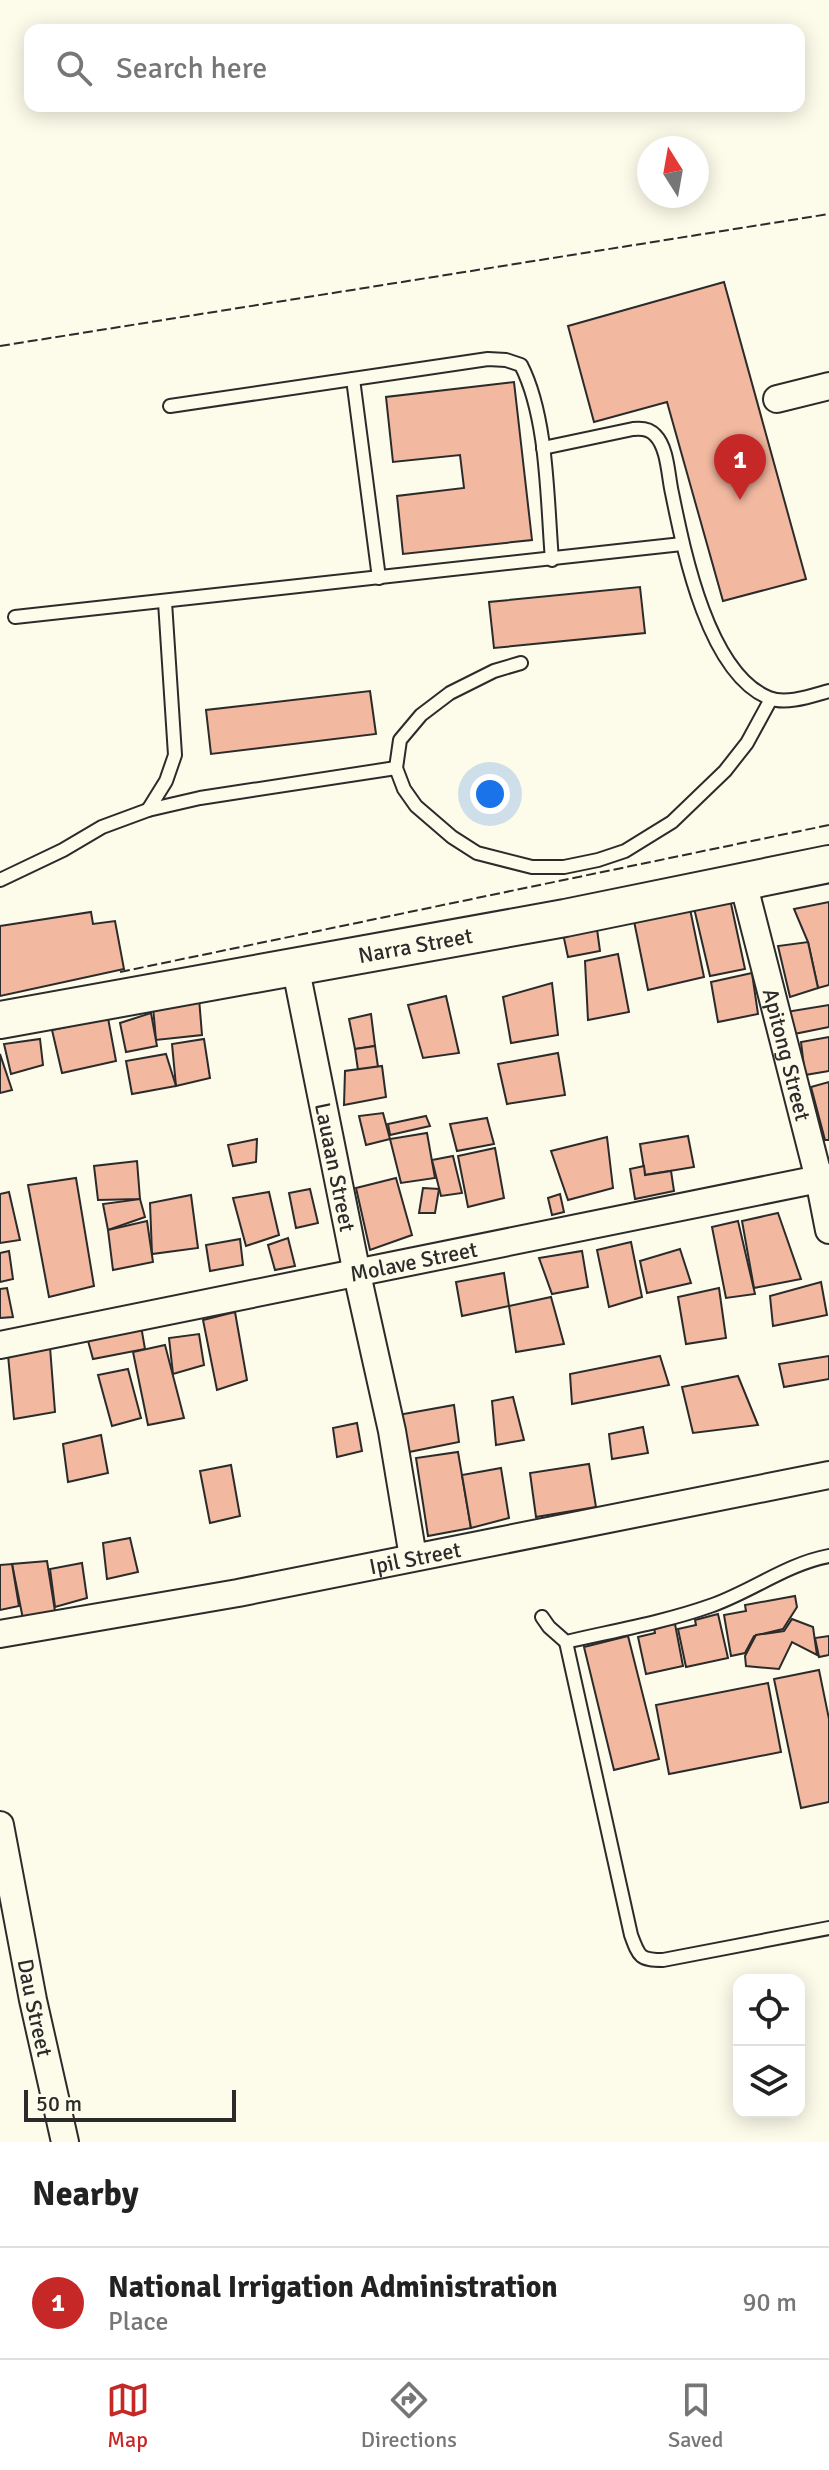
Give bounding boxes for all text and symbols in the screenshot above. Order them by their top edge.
search box [24,24,805,112]
icon: search [52,46,96,90]
text: Search here [116,50,267,87]
north arrow [637,136,709,208]
pin: 1 [714,434,766,500]
your location [470,774,510,814]
street label: Narra Street [356,921,475,969]
street label: Apitong Street [757,985,817,1124]
street label: Lauaan Street [309,1100,362,1234]
street label: Molave Street [347,1235,480,1287]
street label: Ipil Street [367,1535,463,1580]
street label: Dau Street [12,1956,59,2059]
map controls [733,1974,805,2118]
button: locate [733,1974,805,2046]
button: layers [733,2046,805,2118]
scale bar [24,2086,236,2122]
text: 50 m [36,2090,82,2117]
text: Nearby [32,2173,139,2215]
text: National Irrigation Administration [108,2269,558,2306]
text: 1 [51,2287,65,2319]
text: 90 m [742,2287,797,2319]
text: Place [108,2306,169,2338]
tab: Map [106,2378,150,2453]
tab: Directions [361,2378,457,2453]
tab: Saved [668,2378,723,2453]

